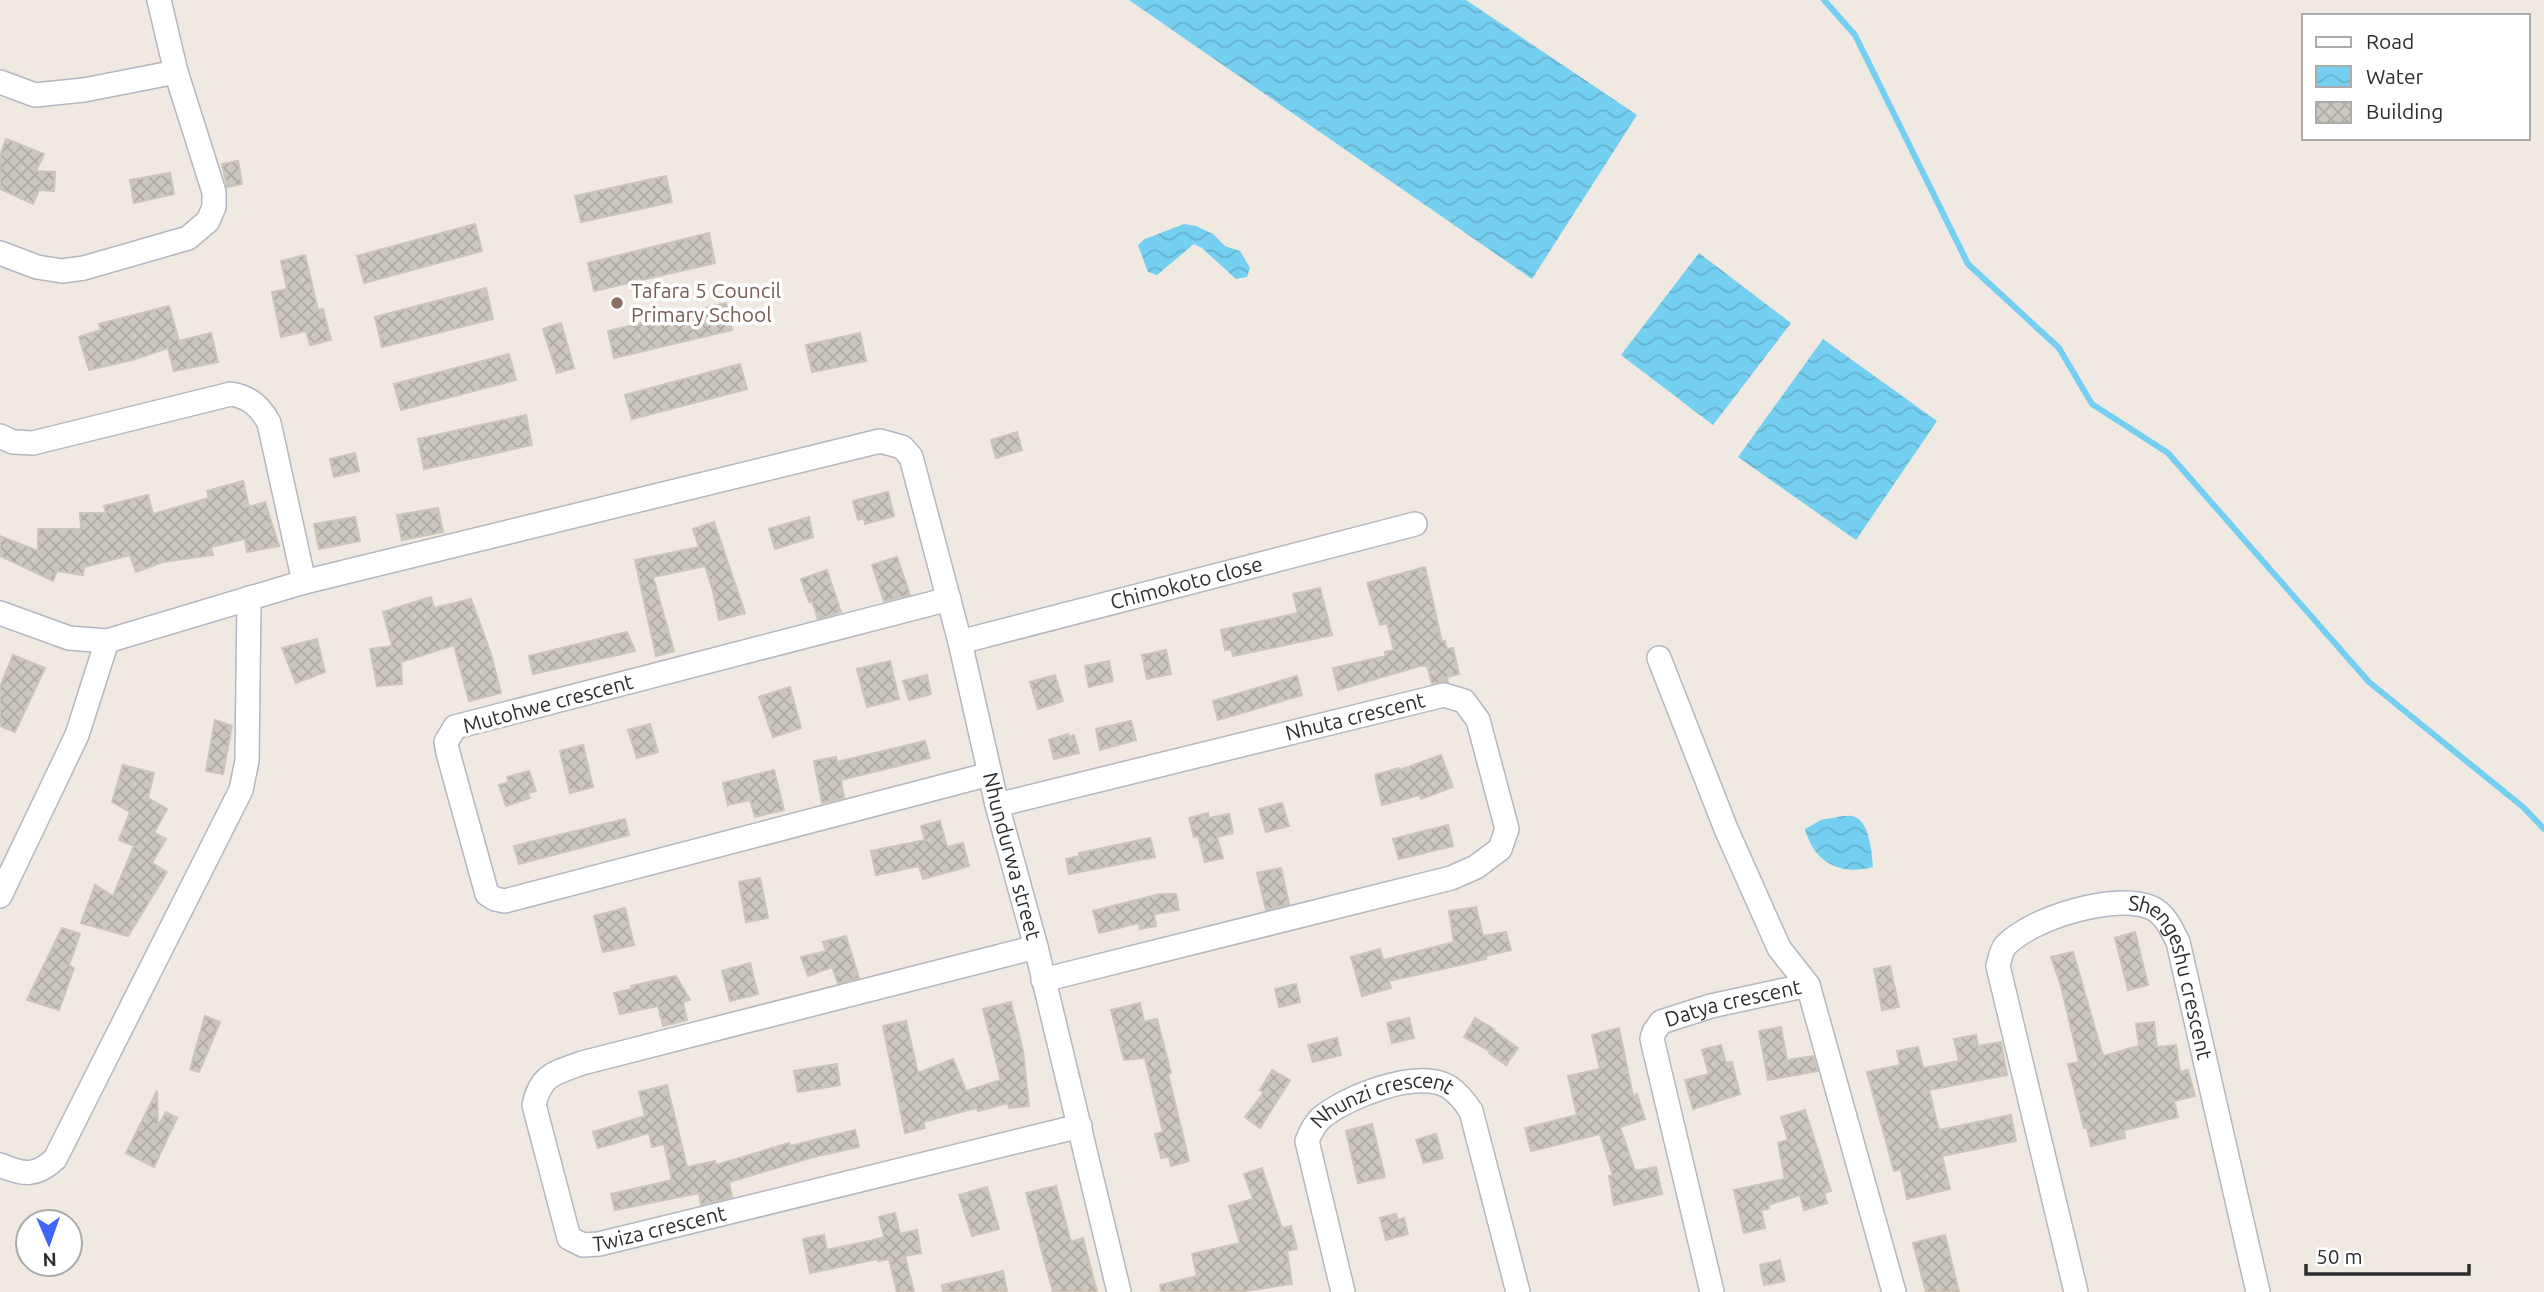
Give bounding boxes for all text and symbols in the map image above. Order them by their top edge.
legend [2302,14,2530,140]
text: Road [2366,29,2414,53]
text: Water [2366,64,2424,88]
text: Building [2366,99,2443,123]
place label: Tafara 5 Council Primary School [631,278,781,326]
marker: Tafara 5 Council Primary School [609,295,625,311]
street label: Chimokoto close [1107,551,1265,614]
street label: Mutohwe crescent [460,669,636,737]
street label: Nhuta crescent [1283,687,1427,745]
street label: Nhundurwa street [979,770,1046,942]
street label: Shengeshu crescent [2127,890,2217,1062]
street label: Datya crescent [1661,974,1803,1031]
street label: Nhunzi crescent [1305,1068,1459,1133]
street label: Twiza crescent [592,1200,728,1255]
north arrow [14,1208,84,1278]
scale bar [2306,1232,2469,1276]
text: 50 m [2316,1244,2363,1268]
text: N [42,1249,57,1271]

